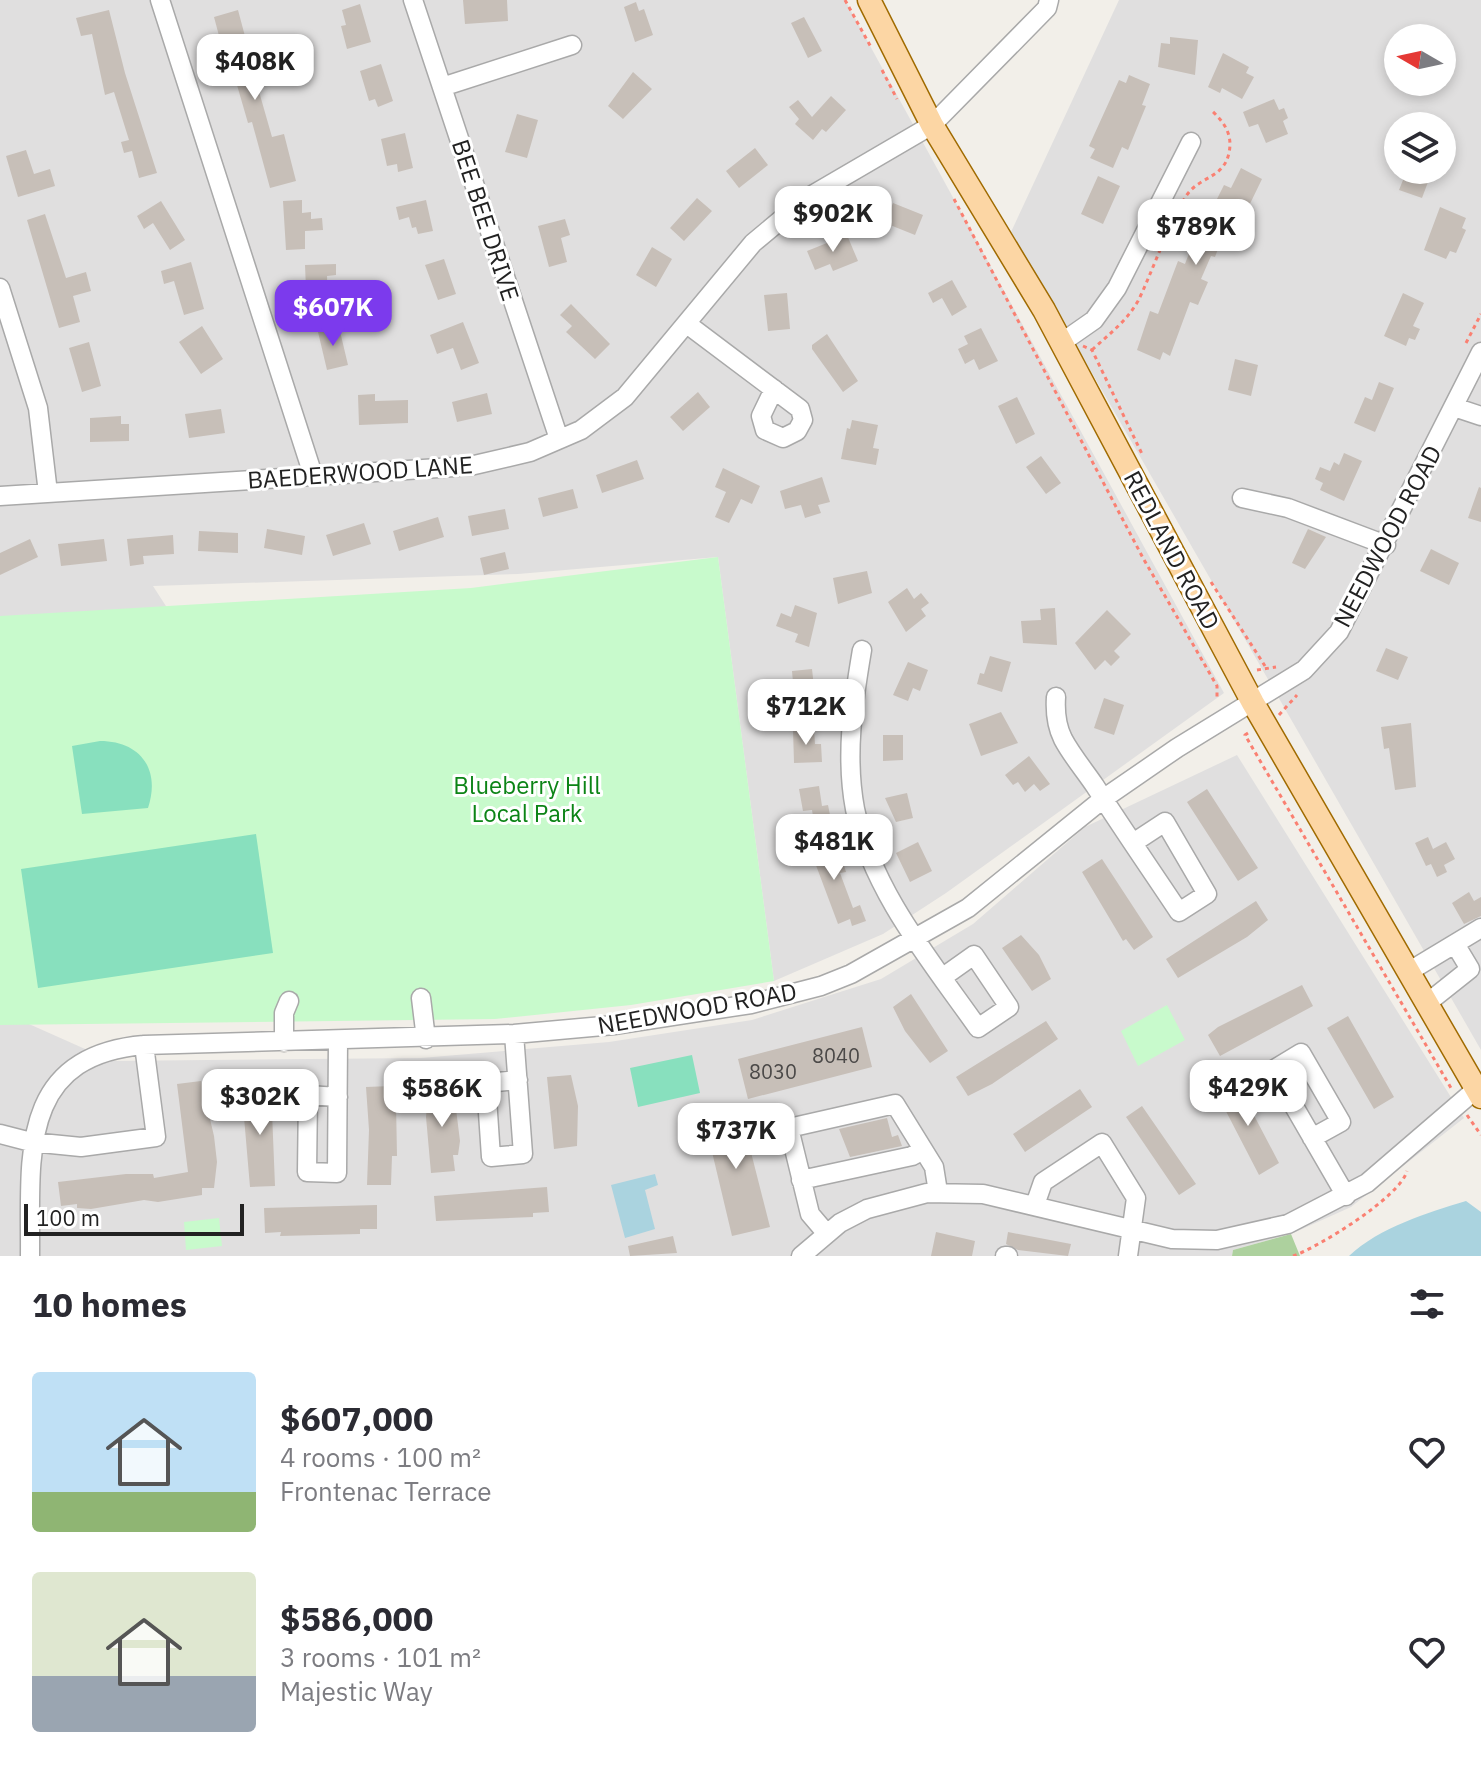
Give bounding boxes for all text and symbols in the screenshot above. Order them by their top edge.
north arrow [1384,24,1456,96]
map controls [1384,24,1456,184]
pin: $408K [199,34,311,102]
text: $408K [215,43,295,77]
button: layers [1384,112,1456,184]
street label: BEE BEE DRIVE [445,135,527,305]
pin: $902K [777,186,889,254]
text: $902K [793,195,873,229]
pin: $789K [1140,199,1252,267]
text: $789K [1156,208,1236,242]
pin: $607K [277,280,389,348]
text: $607K [293,289,373,323]
street label: NEEDWOOD ROAD [1326,440,1448,632]
street label: BAEDERWOOD LANE [246,448,474,496]
street label: REDLAND ROAD [1117,465,1227,635]
pin: $712K [750,679,862,747]
text: $712K [766,688,846,722]
park label: Blueberry Hill Local Park [453,769,601,829]
pin: $481K [778,814,890,882]
text: $481K [794,823,874,857]
street label: NEEDWOOD ROAD [595,975,799,1041]
house number: 8040 [812,1042,860,1069]
house number: 8030 [749,1058,797,1085]
pin: $429K [1192,1060,1304,1128]
pin: $586K [386,1061,498,1129]
pin: $302K [204,1069,316,1137]
text: $429K [1208,1069,1288,1103]
text: $586K [402,1070,482,1104]
text: $302K [220,1078,300,1112]
pin: $737K [680,1103,792,1171]
text: $737K [696,1112,776,1146]
scale bar [24,1200,244,1236]
text: 100 m [36,1203,100,1232]
text: 10 homes [32,1282,187,1326]
icon: filters [1405,1282,1449,1326]
text: $607,000 [280,1396,433,1440]
icon: home [96,1404,192,1500]
icon: heart [1405,1430,1449,1474]
text: 4 rooms · 100 m² [280,1440,481,1474]
text: Frontenac Terrace [280,1474,491,1508]
text: $586,000 [280,1596,433,1640]
icon: home [96,1604,192,1700]
icon: heart [1405,1630,1449,1674]
text: 3 rooms · 101 m² [280,1640,481,1674]
text: Majestic Way [280,1674,433,1708]

